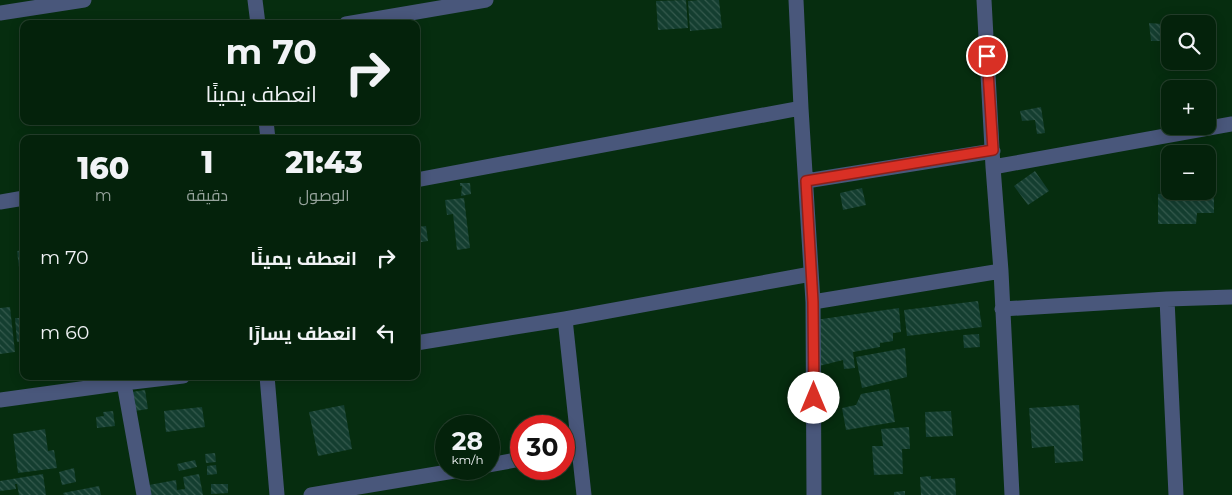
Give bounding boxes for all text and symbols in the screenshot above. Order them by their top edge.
map controls [1161,15,1216,200]
button: search [1161,15,1216,70]
text: 70 m [226,30,317,73]
pin [966,35,1008,77]
icon: right [335,40,400,105]
icon: arrive [973,42,1001,70]
button: + [1161,80,1216,135]
text: انعطف يمينًا [206,81,317,108]
text: 1 [201,144,213,181]
text: 21:43 [285,144,363,181]
button: − [1161,145,1216,200]
text: 160 [77,150,129,187]
text: m [95,186,112,205]
text: دقيقة [186,186,228,205]
text: الوصول [299,186,350,205]
icon: right [372,244,400,272]
text: 70 m [40,246,89,269]
text: انعطف يمينًا [250,247,357,270]
icon: left [372,319,400,347]
text: 60 m [40,321,89,344]
text: انعطف يسارًا [248,322,357,345]
position arrow [787,371,839,423]
speed limit sign: 30 [510,415,575,480]
text: 28 [452,426,483,456]
text: km/h [451,452,484,467]

